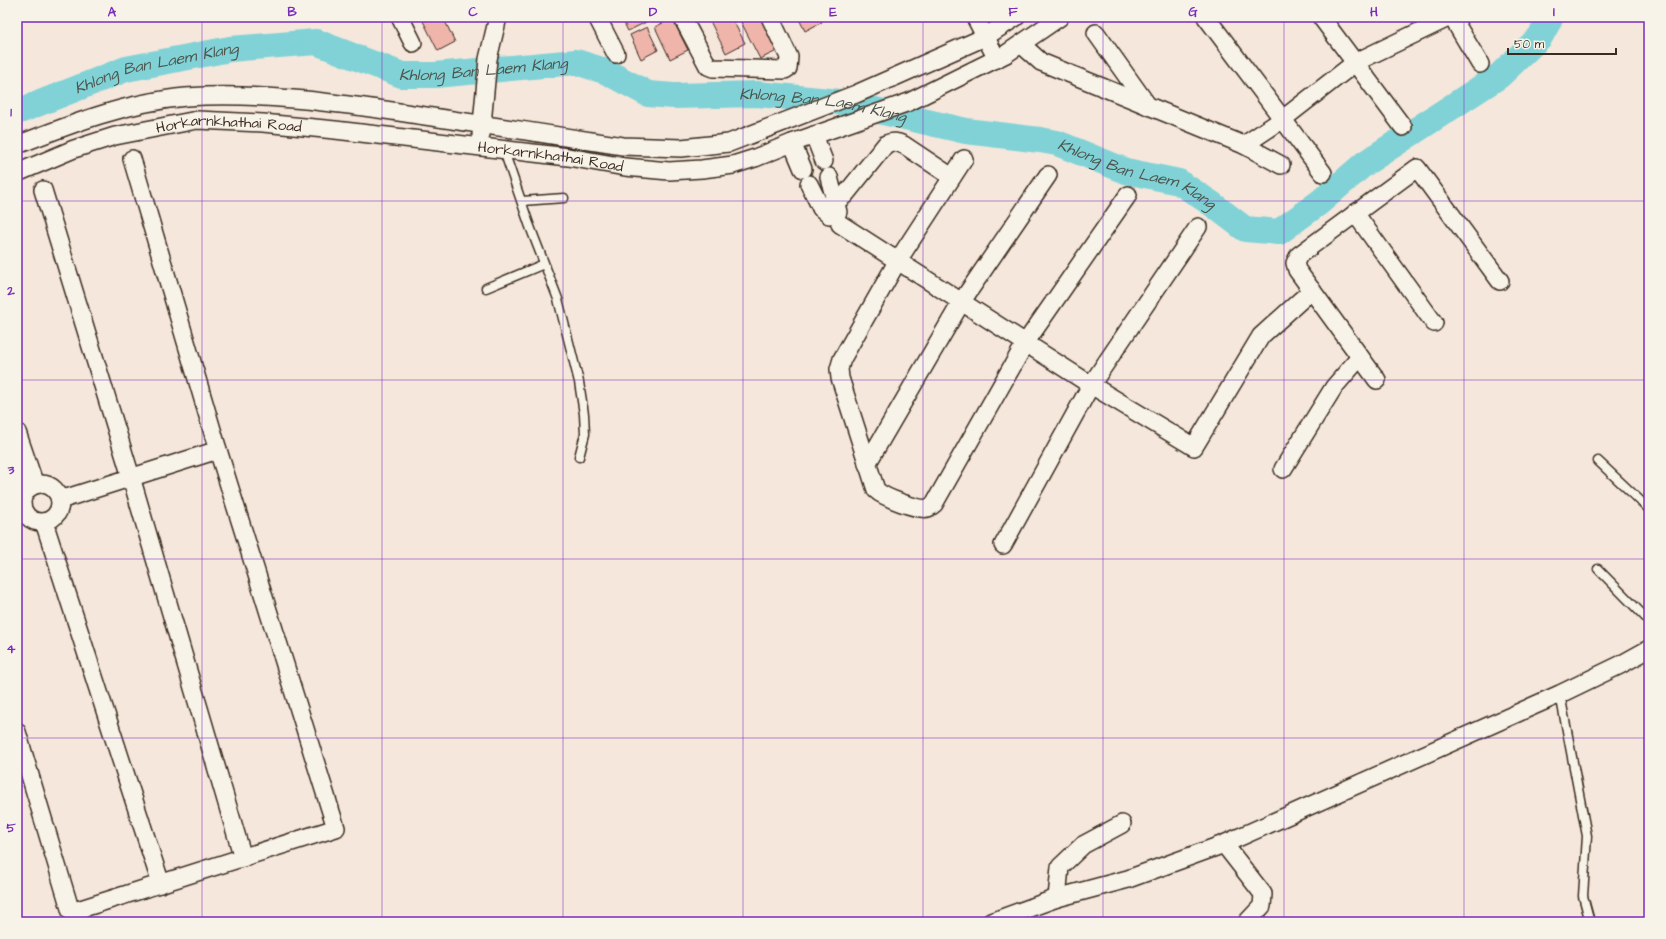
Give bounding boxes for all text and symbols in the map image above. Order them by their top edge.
text: A [108,3,117,21]
text: B [287,3,297,21]
text: C [468,3,478,21]
text: D [649,3,658,21]
text: E [829,3,837,21]
text: F [1008,3,1018,21]
text: G [1188,3,1198,21]
text: H [1370,3,1378,21]
text: I [1553,3,1555,21]
scale bar [1508,30,1616,56]
text: 50 m [1514,36,1545,53]
water label: Khlong Ban Laem Klang [71,37,241,99]
water label: Khlong Ban Laem Klang [399,52,570,87]
water label: Khlong Ban Laem Klang [739,83,910,129]
text: 1 [10,103,12,121]
street label: Horkarnkhathai Road [154,109,303,138]
water label: Khlong Ban Laem Klang [1054,133,1222,216]
street label: Horkarnkhathai Road [477,136,625,177]
text: 2 [6,282,15,300]
text: 3 [7,461,15,479]
text: 4 [7,640,16,658]
text: 5 [6,819,16,837]

